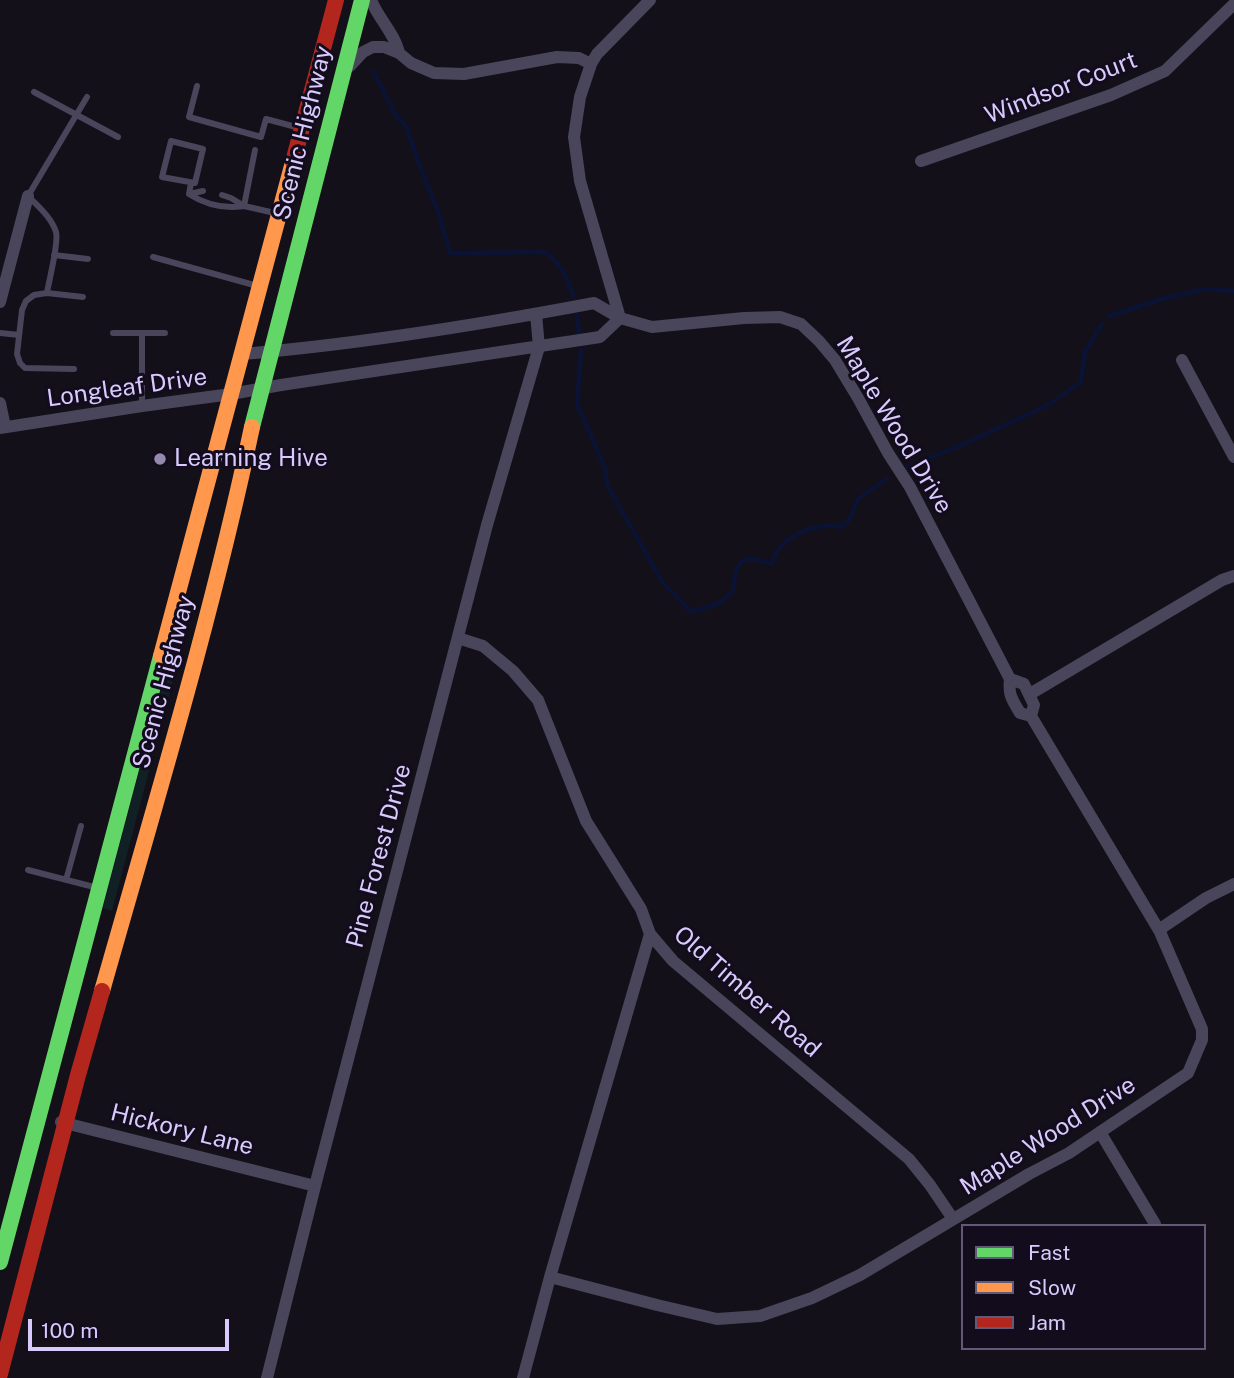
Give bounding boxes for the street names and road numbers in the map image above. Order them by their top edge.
street label: Scenic Highway [267,43,339,223]
street label: Windsor Court [981,46,1141,130]
street label: Maple Wood Drive [830,331,958,519]
street label: Longleaf Drive [45,363,209,413]
street label: Scenic Highway [127,592,201,772]
street label: Pine Forest Drive [341,761,417,951]
street label: Old Timber Road [668,920,826,1064]
street label: Maple Wood Drive [955,1070,1141,1202]
street label: Hickory Lane [108,1098,256,1162]

